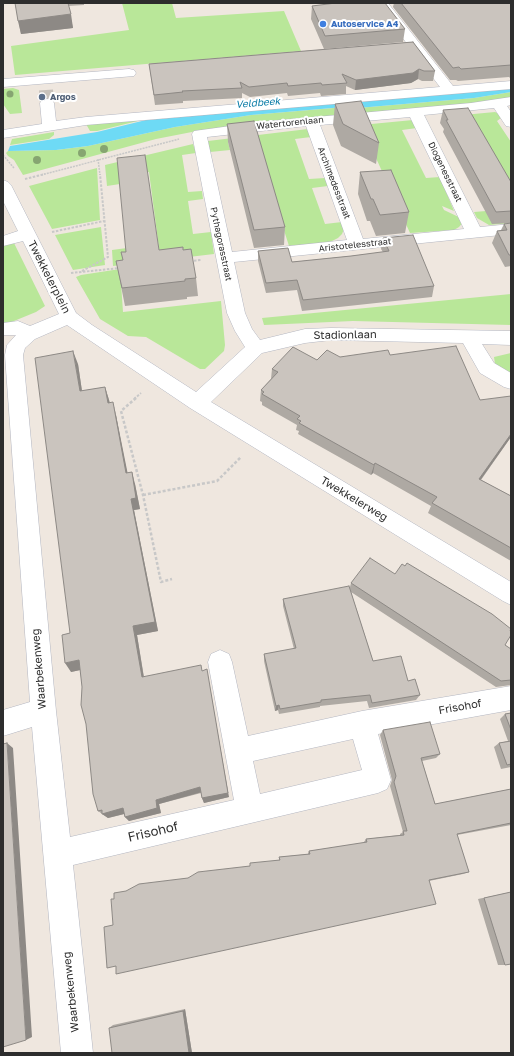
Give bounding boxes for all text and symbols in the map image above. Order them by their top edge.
marker: Autoservice A4 [318,19,328,29]
place label: Autoservice A4 [331,19,398,29]
marker: Argos [37,92,47,102]
place label: Argos [50,92,76,102]
water label: Veldbeek [235,95,281,111]
street label: Watertorenlaan [256,114,324,132]
street label: Diogenesstraat [426,140,464,204]
street label: Archimedesstraat [315,145,353,221]
street label: Pythagorasstraat [208,206,234,282]
street label: Aristotelesstraat [318,236,392,254]
street label: Twekkelerplein [25,238,73,316]
street label: Stadionlaan [313,328,377,342]
street label: Twekkelerweg [318,474,390,524]
street label: Waarbekenweg [29,628,49,710]
street label: Frisohof [437,697,483,717]
street label: Frisohof [126,819,180,845]
street label: Waarbekenweg [60,951,82,1033]

